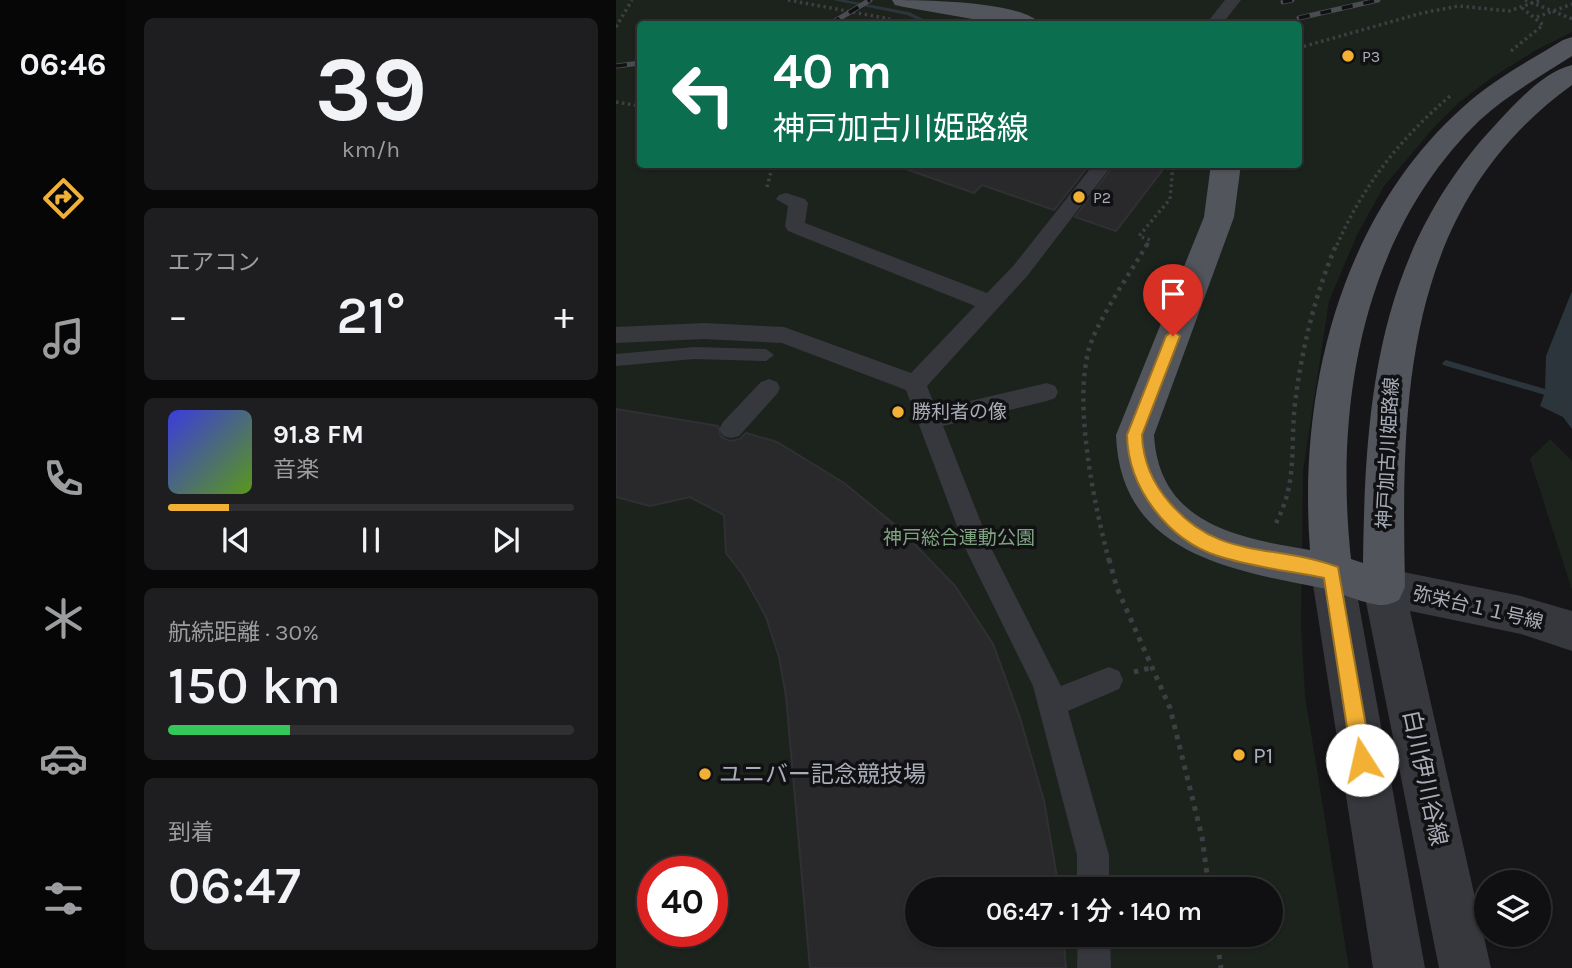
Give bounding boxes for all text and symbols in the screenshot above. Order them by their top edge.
text: 39 [315,37,427,143]
text: 40 m [773,43,892,100]
text: 06:46 [20,46,106,83]
place label: P3 [1362,47,1380,66]
marker: P3 [1340,48,1356,64]
icon: left [658,49,749,140]
text: 神戸加古川姫路線 [773,110,1029,147]
text: km/h [342,136,400,163]
icon: directions [39,174,88,223]
place label: P2 [1093,188,1111,207]
marker: P2 [1071,189,1087,205]
text: エアコン [168,249,260,276]
pin [1143,264,1203,336]
icon: arrive [1154,275,1192,313]
text: 21° [337,285,405,346]
text: − [168,294,188,339]
text: + [554,294,574,339]
icon: music [39,314,88,363]
street label: 神戸加古川姫路線 [1373,377,1403,529]
place label: 勝利者の像 [912,401,1007,423]
marker: 勝利者の像 [890,404,906,420]
text: 91.8 FM [273,419,364,450]
icon: phone [39,454,88,503]
text: 音楽 [273,456,319,483]
icon: previous [217,521,255,559]
icon: pause [352,521,390,559]
icon: next [487,521,525,559]
park label: 神戸総合運動公園 [883,527,1035,549]
street label: 弥栄台１１号線 [1411,582,1545,634]
icon: climate [39,594,88,643]
text: 航続距離 · 30% [168,619,319,646]
text: 150 km [168,655,341,716]
street label: 白川伊川谷線 [1397,708,1453,848]
position arrow [1325,723,1399,797]
icon: car [39,734,88,783]
place label: P1 [1253,742,1273,769]
marker: P1 [1231,747,1247,763]
place label: ユニバー記念競技場 [719,761,926,788]
marker: ユニバー記念競技場 [697,766,713,782]
text: 到着 [168,819,214,846]
text: 06:47 [168,855,301,916]
speed limit sign: 40 [637,856,728,947]
map controls [1474,870,1551,947]
button: layers [1474,870,1551,947]
icon: filters [39,874,88,923]
text: 06:47 · 1 分 · 140 m [986,896,1202,927]

